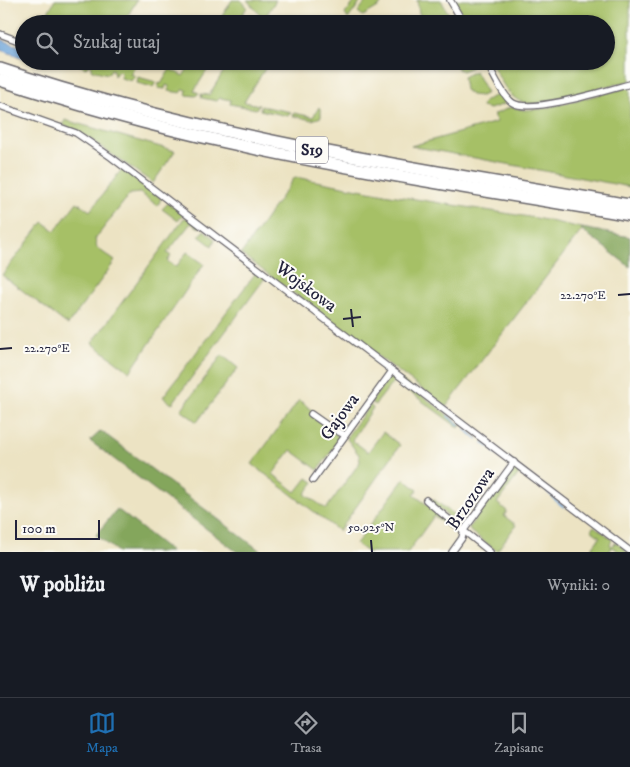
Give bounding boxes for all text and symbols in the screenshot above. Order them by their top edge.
search box [15,15,615,70]
icon: search [33,29,61,57]
text: Szukaj tutaj [73,31,160,54]
road number: S19 [296,136,328,164]
street label: Wojskowa [270,256,341,317]
text: 22.270°E [560,288,606,303]
text: 22.270°E [24,341,70,356]
street label: Gajowa [316,389,365,445]
street label: Brzozowa [442,463,500,534]
scale bar [15,517,100,540]
text: 100 m [22,520,56,538]
text: 50.925°N [348,520,395,535]
text: W pobliżu [20,572,105,598]
text: Wyniki: 0 [547,575,610,595]
tab: Mapa [86,709,118,757]
tab: Trasa [291,709,322,757]
tab: Zapisane [494,709,544,757]

